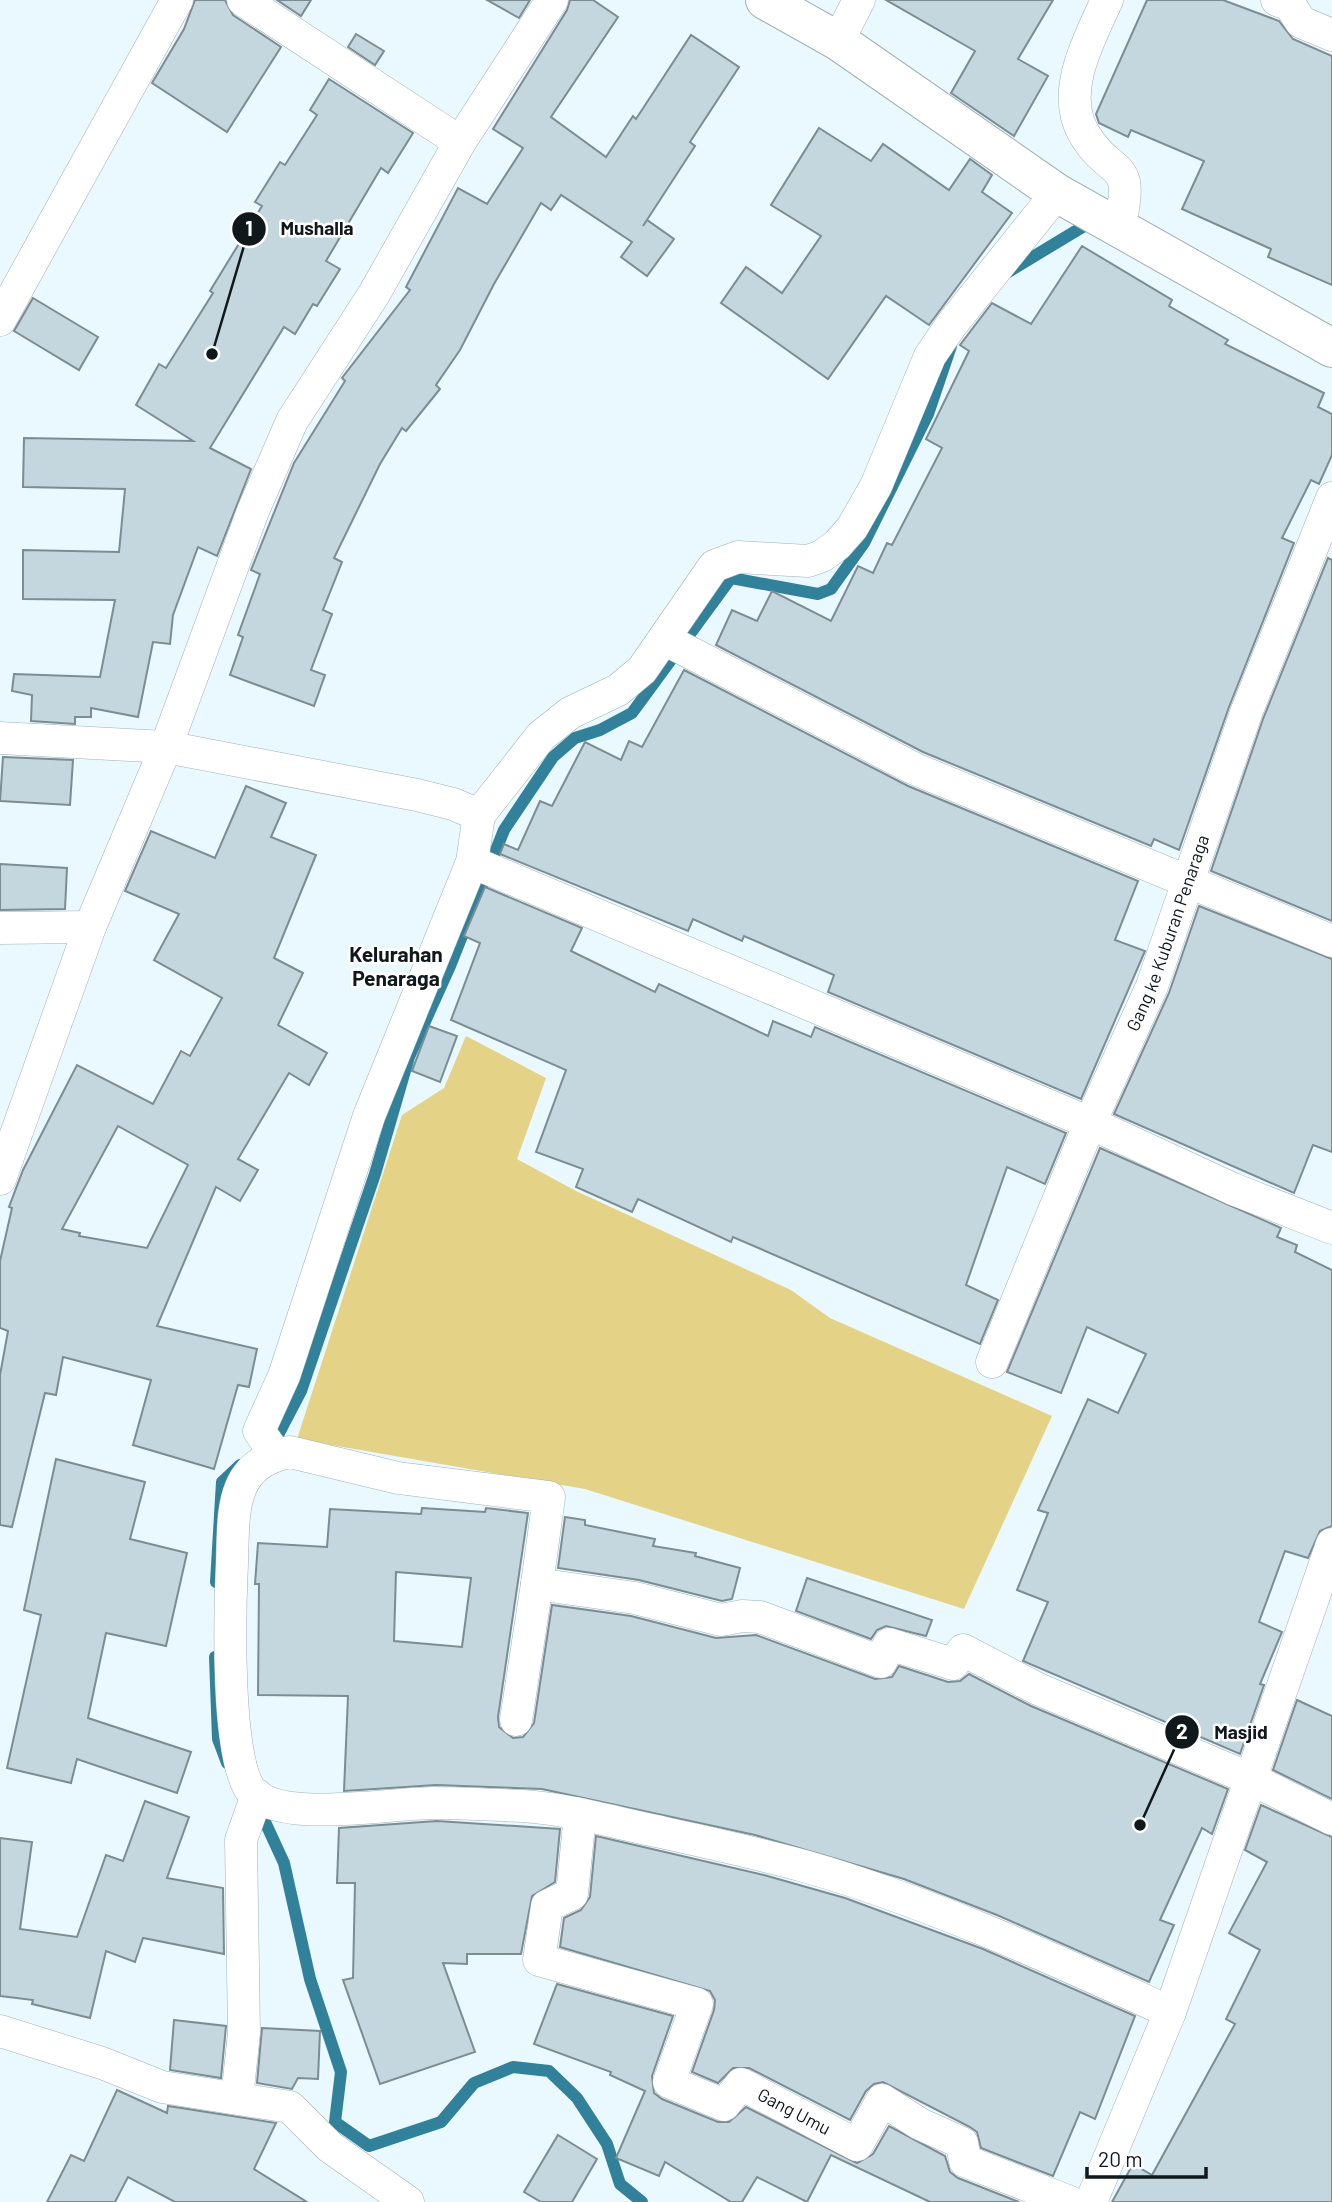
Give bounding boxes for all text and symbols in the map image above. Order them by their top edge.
callout: Mushalla [231,209,368,249]
text: 1 [245,215,253,240]
text: Mushalla [280,216,354,239]
street label: Gang ke Kuburan Penaraga [1121,832,1213,1034]
district label: Kelurahan Penaraga [349,941,443,990]
callout: Masjid [1165,1712,1281,1752]
text: 2 [1176,1718,1188,1743]
text: Masjid [1214,1720,1268,1743]
street label: Gang Umu [754,2083,835,2139]
scale bar [1087,2136,1206,2180]
text: 20 m [1098,2146,1143,2171]

